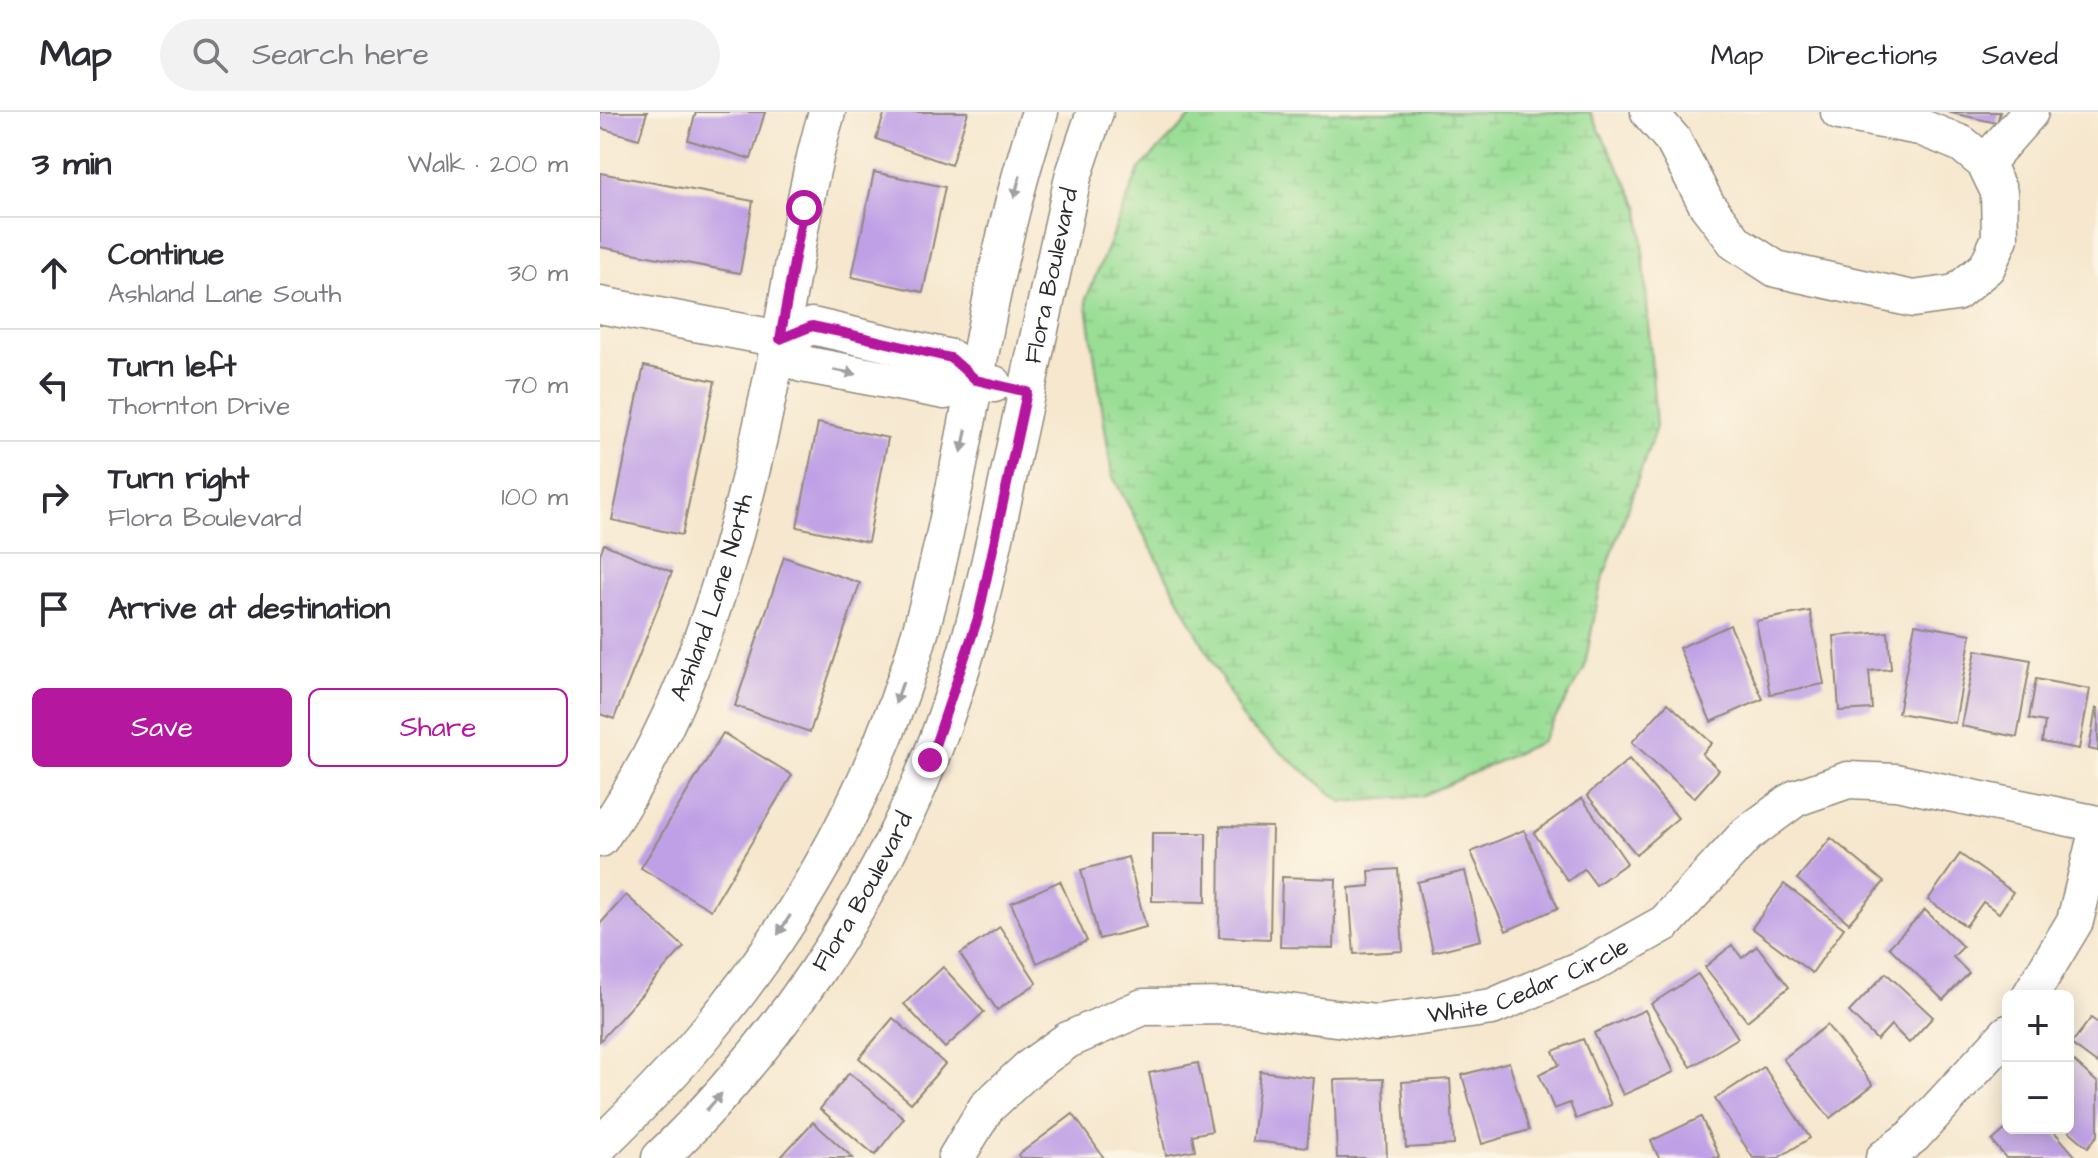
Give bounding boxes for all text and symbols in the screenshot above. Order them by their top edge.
search box [160,19,720,91]
text: Map [40,29,112,81]
icon: search [188,33,232,77]
text: Search here [252,34,429,76]
text: Map [1711,36,1764,75]
text: Directions [1808,36,1938,75]
text: Saved [1982,36,2058,75]
text: 3 min [32,140,112,188]
text: Walk · 200 m [407,146,568,182]
one-way arrow [1010,174,1022,199]
street label: Flora Boulevard [1016,185,1087,367]
route start [786,190,822,226]
text: Continue [108,234,224,276]
icon: ahead [32,251,76,295]
text: 30 m [508,255,568,291]
text: Ashland Lane South [108,276,341,312]
text: Turn left [108,346,236,388]
icon: left [32,363,76,407]
text: 70 m [505,367,568,403]
one-way arrow [833,367,858,379]
text: Thornton Drive [108,388,290,424]
one-way arrow [957,429,969,454]
text: Turn right [108,458,249,500]
icon: right [32,475,76,519]
text: 100 m [501,479,568,515]
street label: Ashland Lane North [662,490,762,706]
text: Flora Boulevard [108,500,302,536]
icon: arrive [32,587,76,631]
text: Arrive at destination [108,588,390,630]
one-way arrow [893,681,905,705]
button: Save [32,688,292,767]
button: Share [308,688,568,767]
route end [912,742,948,778]
street label: Flora Boulevard [804,807,921,979]
one-way arrow [778,914,792,936]
street label: White Cedar Circle [1425,930,1635,1033]
map controls [2002,990,2074,1134]
button: + [2002,990,2074,1062]
button: − [2002,1062,2074,1134]
one-way arrow [704,1093,722,1112]

